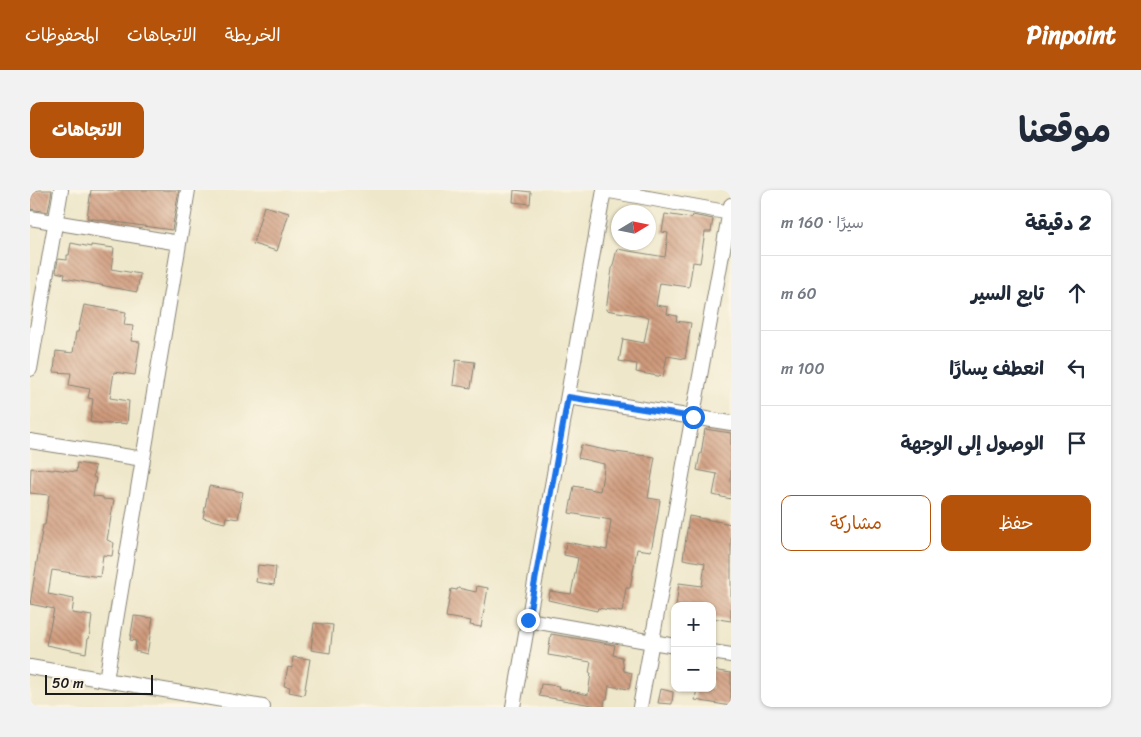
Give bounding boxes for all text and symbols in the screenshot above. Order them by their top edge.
text: Pinpoint [1027,14,1116,56]
text: المحفوظات [25,19,99,51]
text: الاتجاهات [127,19,197,51]
text: الخريطة [225,19,281,51]
text: موقعنا [1018,99,1111,161]
button: الاتجاهات [30,102,144,158]
text: 2 دقيقة [1025,204,1091,242]
north arrow [611,205,656,250]
text: سيرًا · 160 m [781,208,864,237]
text: تابع السير [971,277,1044,310]
text: 60 m [781,279,817,308]
icon: ahead [1063,279,1091,307]
text: انعطف يسارًا [949,352,1044,385]
text: 100 m [781,354,825,383]
icon: left [1063,354,1091,382]
route start [682,406,705,429]
text: الوصول إلى الوجهة [901,427,1044,460]
icon: arrive [1063,429,1091,457]
button: مشاركة [781,495,931,551]
button: حفظ [941,495,1091,551]
map controls [671,602,716,692]
button: + [671,602,716,647]
route end [517,609,540,632]
button: − [671,647,716,692]
text: 50 m [52,671,84,696]
scale bar [45,672,152,695]

